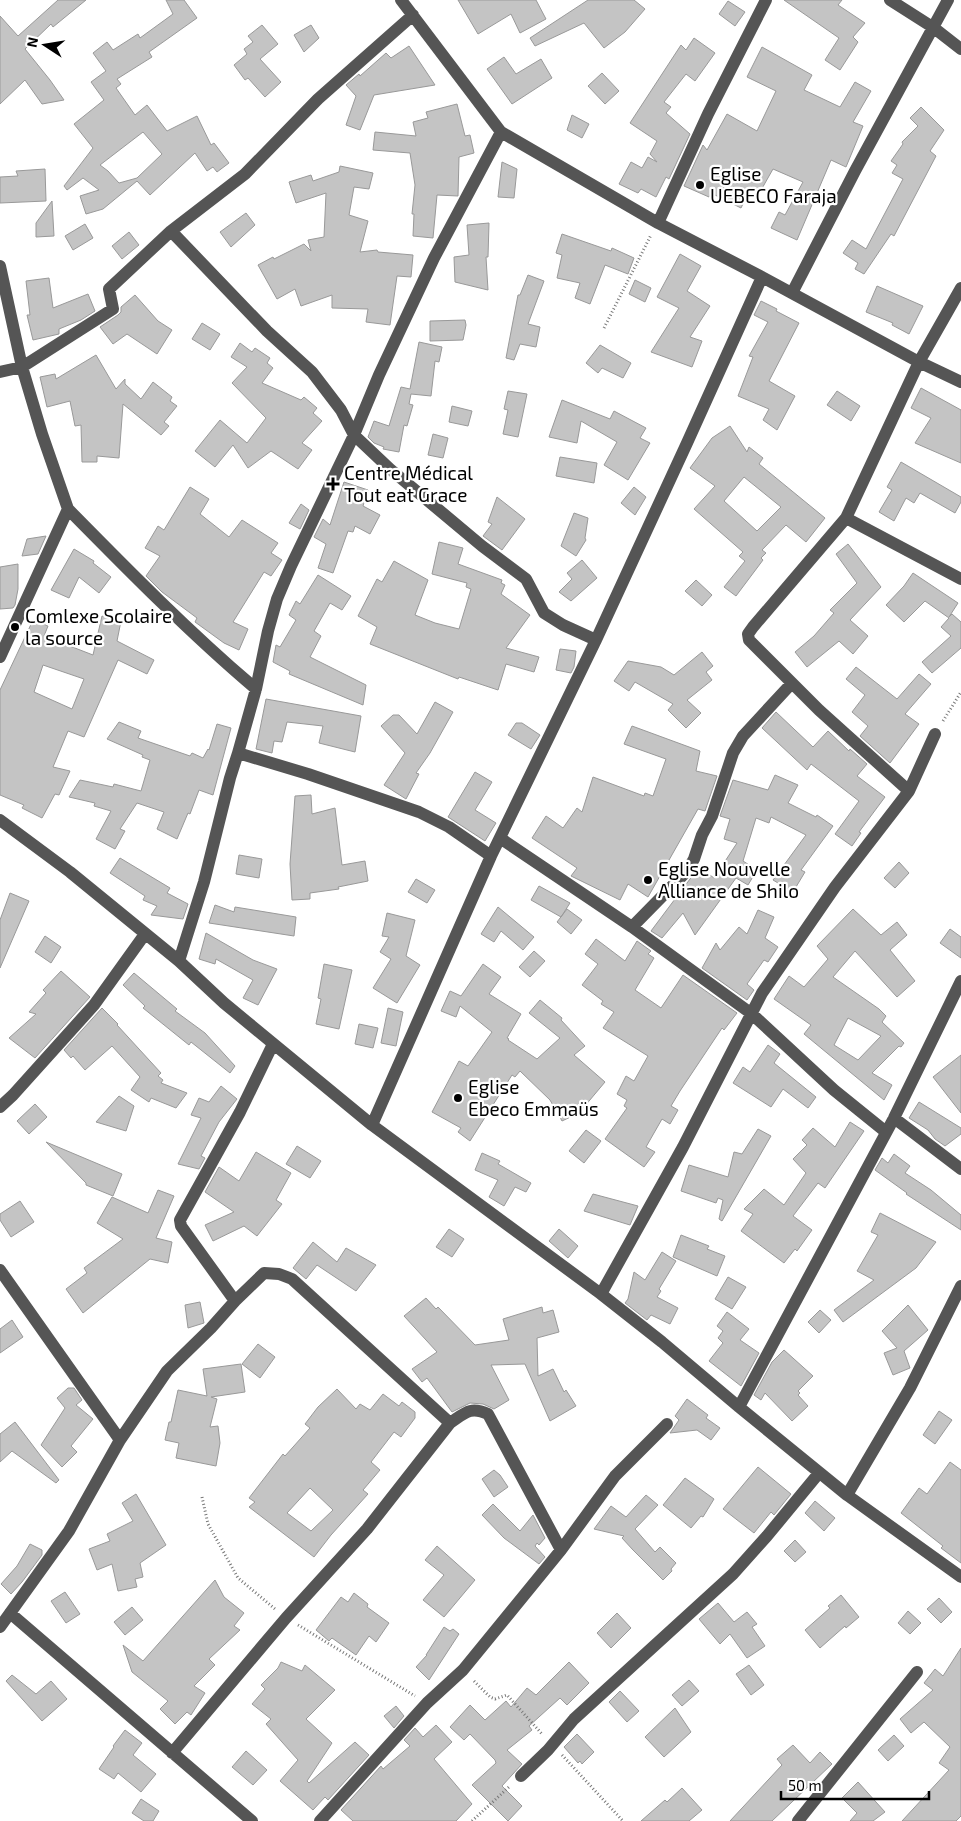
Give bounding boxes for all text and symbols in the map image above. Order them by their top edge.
north arrow [20,20,70,70]
text: N [22,35,41,49]
place label: Eglise UEBECO Faraja [710,162,837,207]
marker: Eglise UEBECO Faraja [694,179,706,191]
place label: Centre Médical Tout eat Grace [344,461,473,506]
marker: Centre Médical Tout eat Grace [326,477,340,491]
place label: Comlexe Scolaire la source [25,604,172,649]
marker: Comlexe Scolaire la source [9,621,21,633]
place label: Eglise Nouvelle Alliance de Shilo [658,857,799,902]
marker: Eglise Nouvelle Alliance de Shilo [642,874,654,886]
place label: Eglise Ebeco Emmaüs [468,1075,599,1120]
marker: Eglise Ebeco Emmaüs [452,1092,464,1104]
scale bar [781,1768,928,1800]
text: 50 m [788,1776,822,1794]

